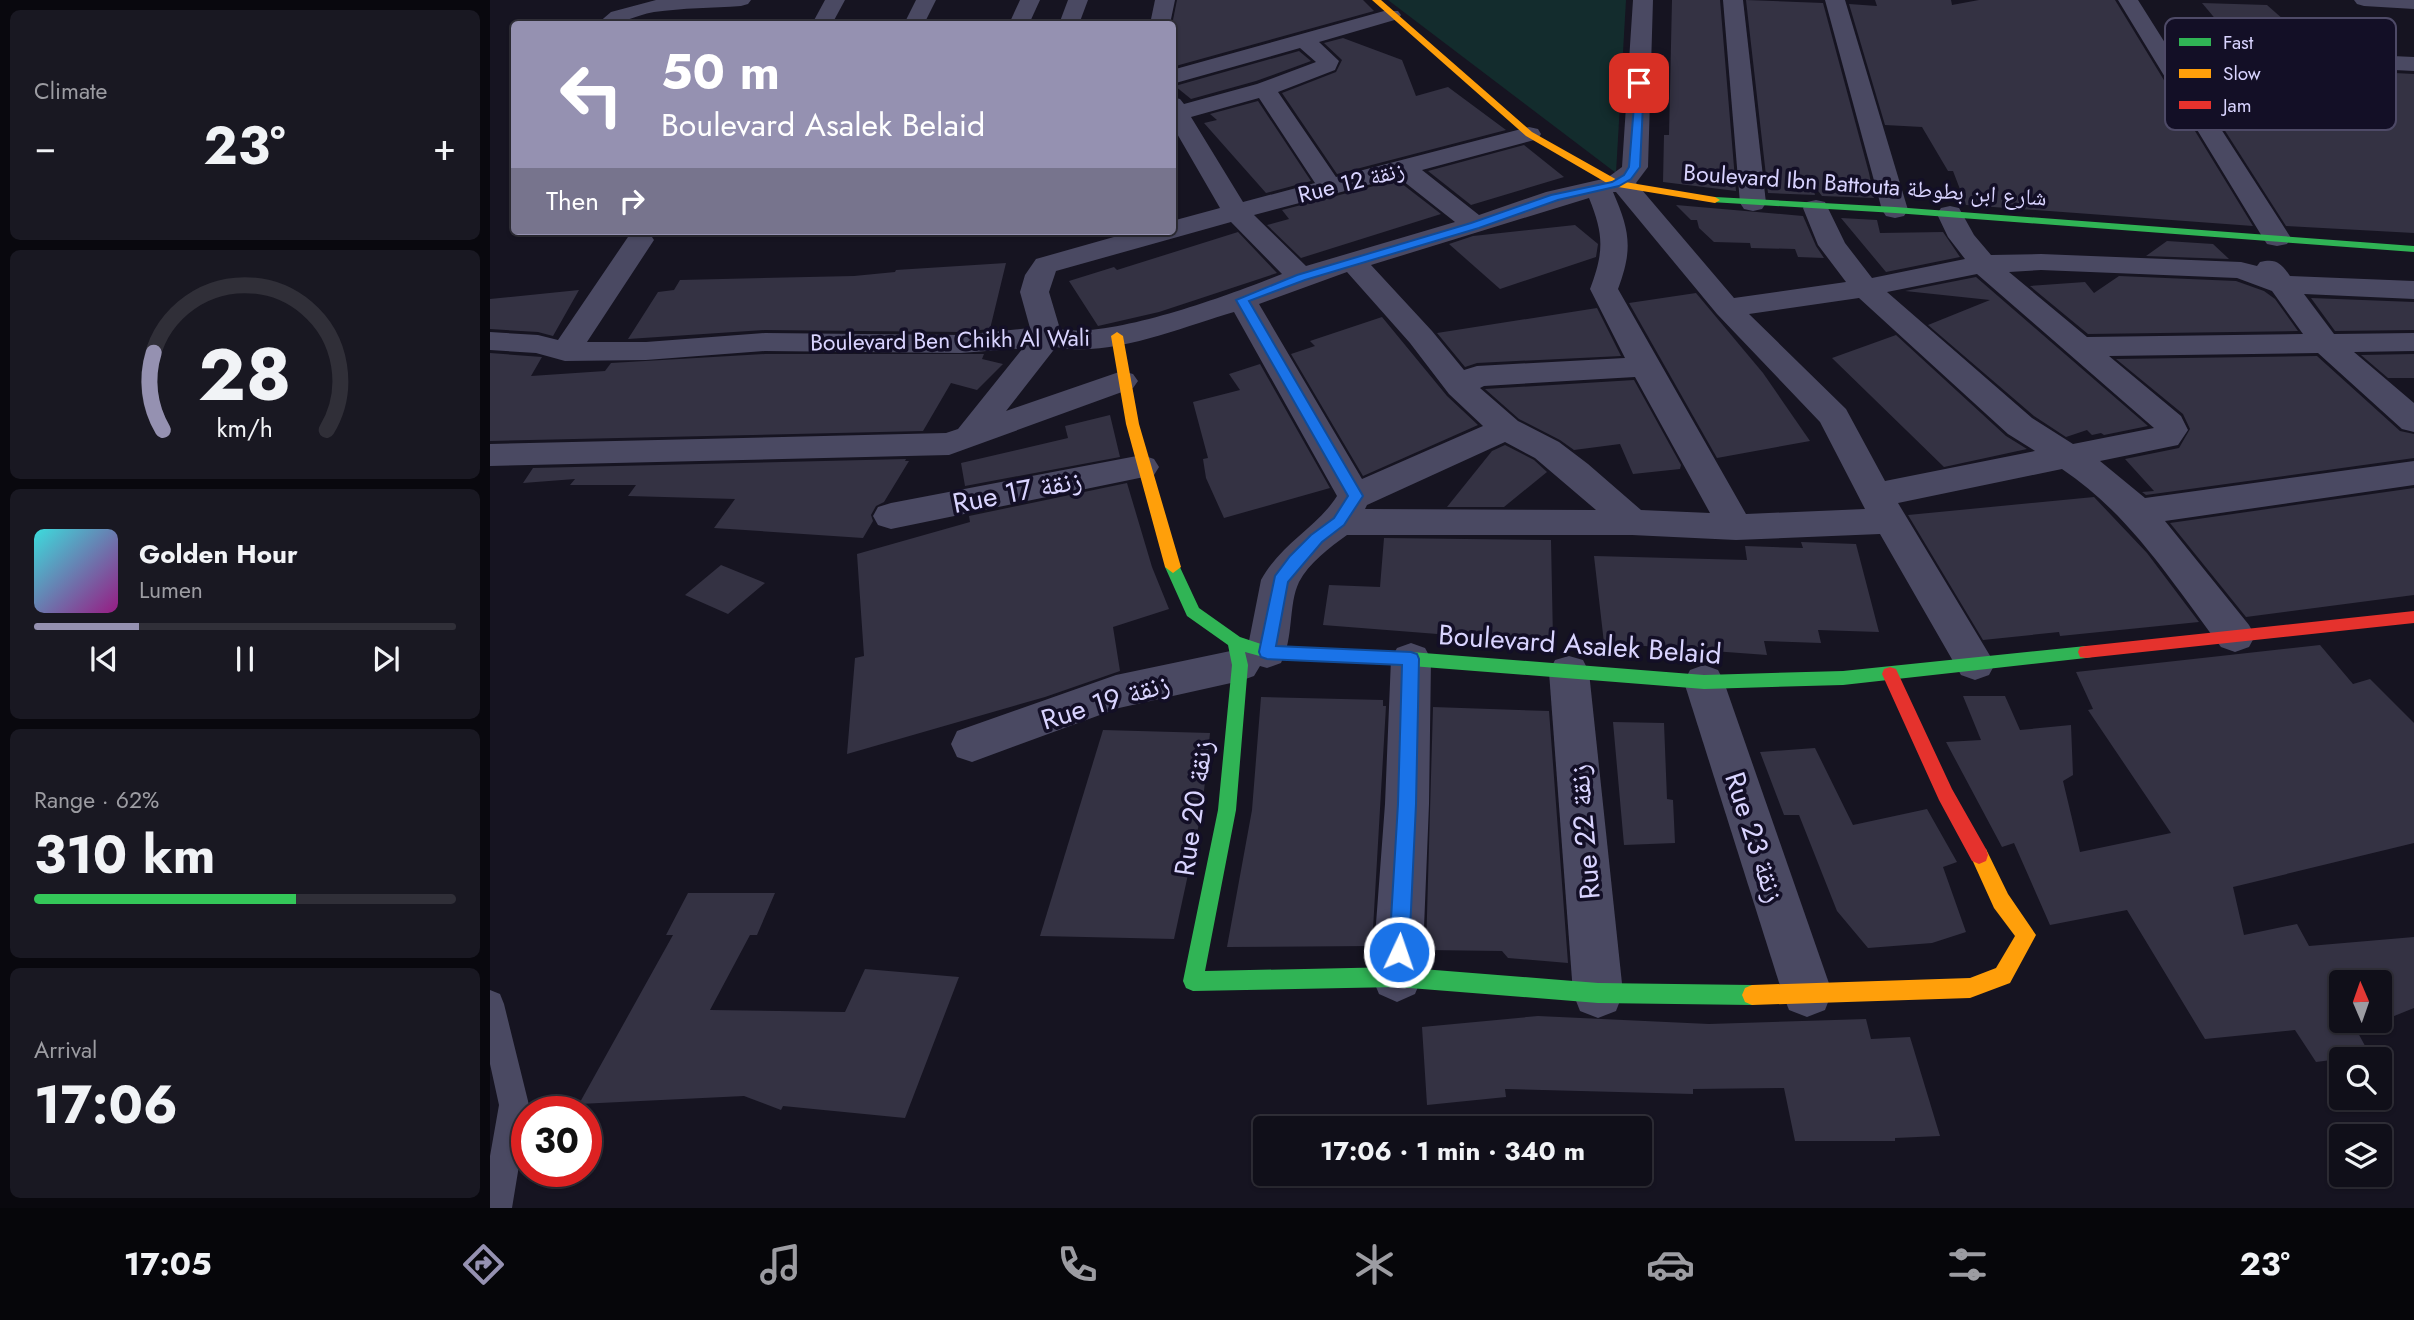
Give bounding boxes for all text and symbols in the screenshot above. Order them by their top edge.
legend [2165,18,2396,130]
text: Fast [2223,29,2254,56]
text: 50 m [661,37,780,107]
icon: left [546,49,637,140]
pin [1609,53,1669,113]
text: Slow [2223,60,2261,87]
icon: arrive [1620,64,1658,102]
text: Climate [34,74,107,108]
text: Jam [2220,92,2252,119]
text: Boulevard Asalek Belaid [661,102,985,148]
text: 23° [204,108,285,184]
text: − [34,119,56,174]
text: + [433,119,456,174]
street label: Rue 12 زنقة [1294,152,1408,212]
street label: Boulevard Ibn Battouta شارع ابن بطوطة [1682,155,2048,215]
text: Then [546,182,599,220]
icon: right [613,182,651,220]
street label: Boulevard Ben Chikh Al Wali [810,321,1090,359]
text: 28 [198,323,292,428]
text: km/h [217,410,273,446]
street label: Rue 17 زنقة [949,459,1085,524]
text: Golden Hour [139,535,298,573]
text: Lumen [139,573,203,607]
street label: Boulevard Asalek Belaid [1437,614,1723,675]
icon: previous [85,640,123,678]
icon: pause [226,640,264,678]
icon: next [367,640,405,678]
street label: Rue 19 زنقة [1036,663,1174,740]
street label: Rue 20 زنقة [1164,738,1223,878]
street label: Rue 22 زنقة [1558,763,1611,901]
street label: Rue 23 زنقة [1714,767,1795,908]
text: Range · 62% [34,783,159,817]
text: 310 km [34,817,215,893]
position arrow [1362,915,1436,989]
north arrow [2329,970,2392,1032]
map controls [2329,970,2392,1187]
text: Arrival [34,1033,97,1067]
button: search [2329,1047,2392,1110]
text: 17:06 [34,1067,178,1143]
speed limit sign: 30 [511,1096,602,1187]
button: layers [2329,1124,2392,1187]
text: 17:06 · 1 min · 340 m [1320,1132,1585,1170]
icon: directions [459,1240,508,1289]
icon: music [756,1240,805,1289]
icon: phone [1053,1240,1102,1289]
icon: climate [1350,1240,1399,1289]
icon: car [1646,1240,1695,1289]
icon: filters [1943,1240,1992,1289]
text: 17:05 [124,1241,212,1287]
text: 23° [2240,1241,2290,1287]

